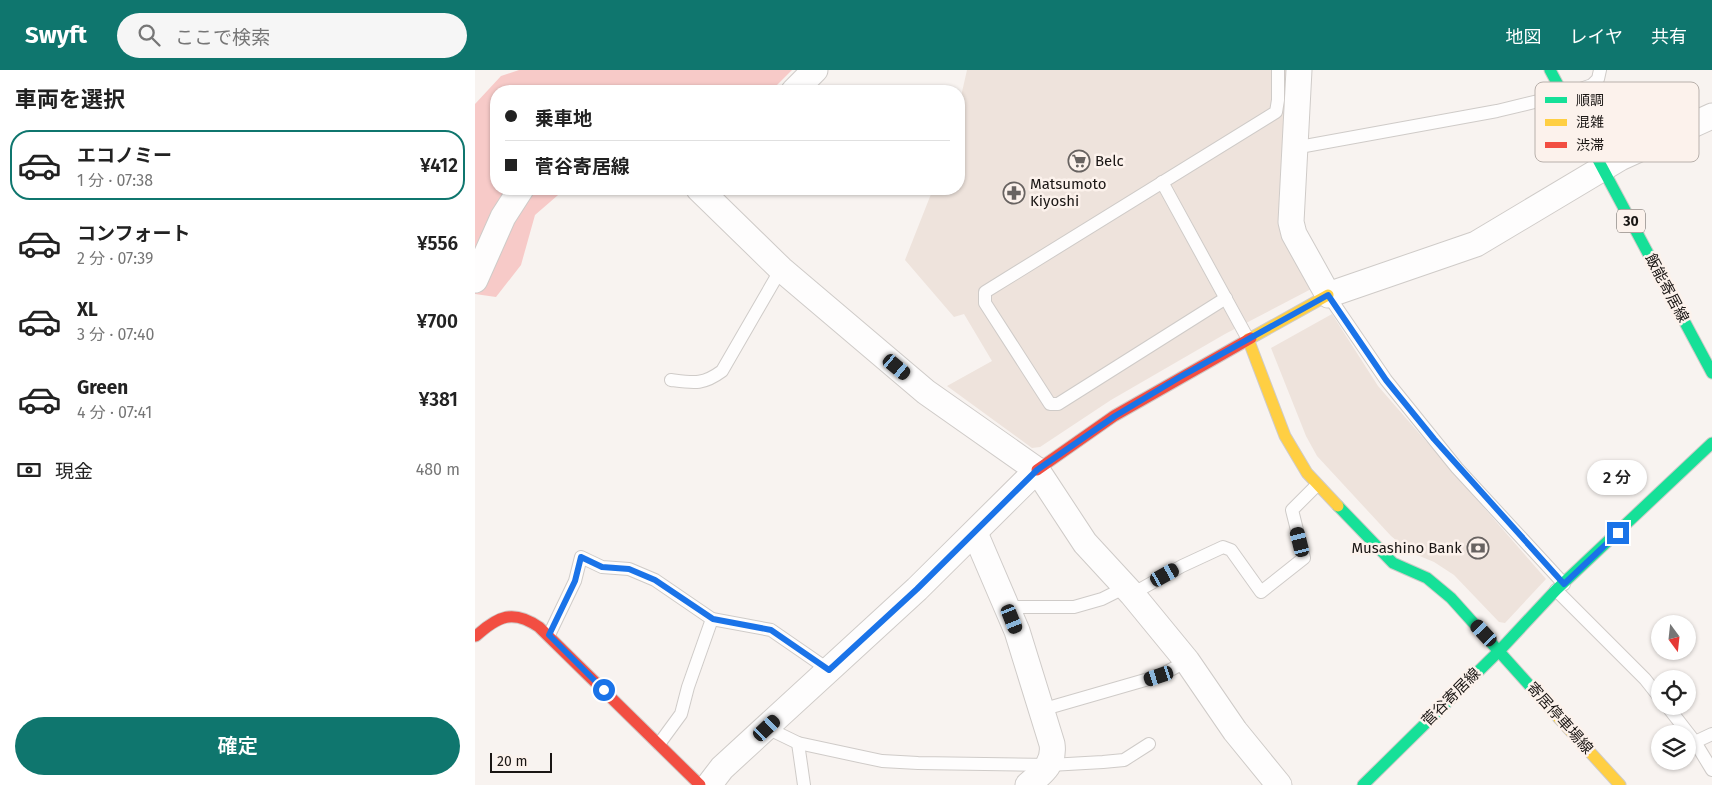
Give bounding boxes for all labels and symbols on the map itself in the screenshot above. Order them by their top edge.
legend [1535,82,1699,162]
text: 順調 [1576,92,1604,109]
text: 混雑 [1576,114,1604,131]
text: 渋滞 [1576,137,1604,154]
supermarket icon: Belc [1067,149,1091,173]
place label: Belc [1095,152,1124,170]
place label: Matsumoto Kiyoshi [1030,175,1107,210]
pharmacy icon: Matsumoto Kiyoshi [1002,181,1026,205]
road number: 30 [1617,210,1645,232]
street label: 飯能寄居線 [1641,251,1693,325]
car [880,352,913,382]
callout: 2 分 [1588,460,1648,496]
route end [1607,522,1629,544]
car [1289,526,1310,558]
bank icon: Musashino Bank [1466,536,1490,560]
place label: Musashino Bank [1351,539,1462,557]
car [1148,561,1181,589]
car [999,602,1024,636]
north arrow [1651,615,1696,660]
car [1468,617,1499,649]
car [1142,664,1175,688]
street label: 菅谷寄居線 [1418,664,1484,730]
route start [593,679,615,701]
street label: 寄居停車場線 [1523,679,1597,757]
car [750,712,783,744]
scale bar [490,750,553,773]

